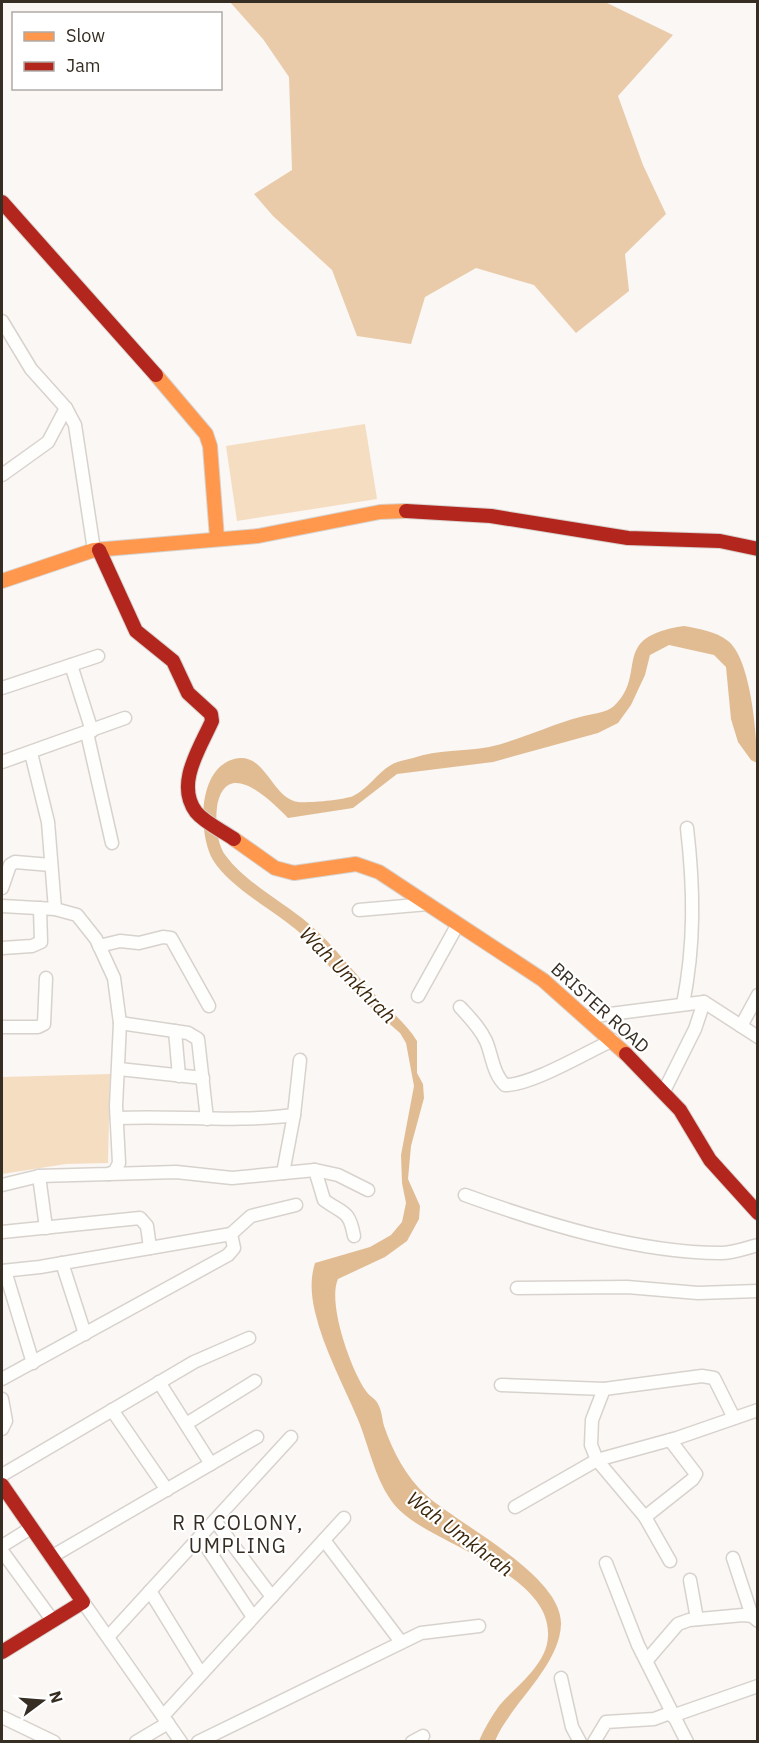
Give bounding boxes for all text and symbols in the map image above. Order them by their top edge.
legend [12,12,222,90]
text: Slow [66,24,105,47]
text: Jam [66,54,101,77]
water label: Wah Umkhrah [294,920,403,1029]
street label: BRISTER ROAD [546,957,654,1058]
water label: Wah Umkhrah [402,1485,519,1582]
district label: R R COLONY, UMPLING [172,1509,304,1559]
north arrow [12,1671,72,1731]
text: N [45,1689,68,1705]

